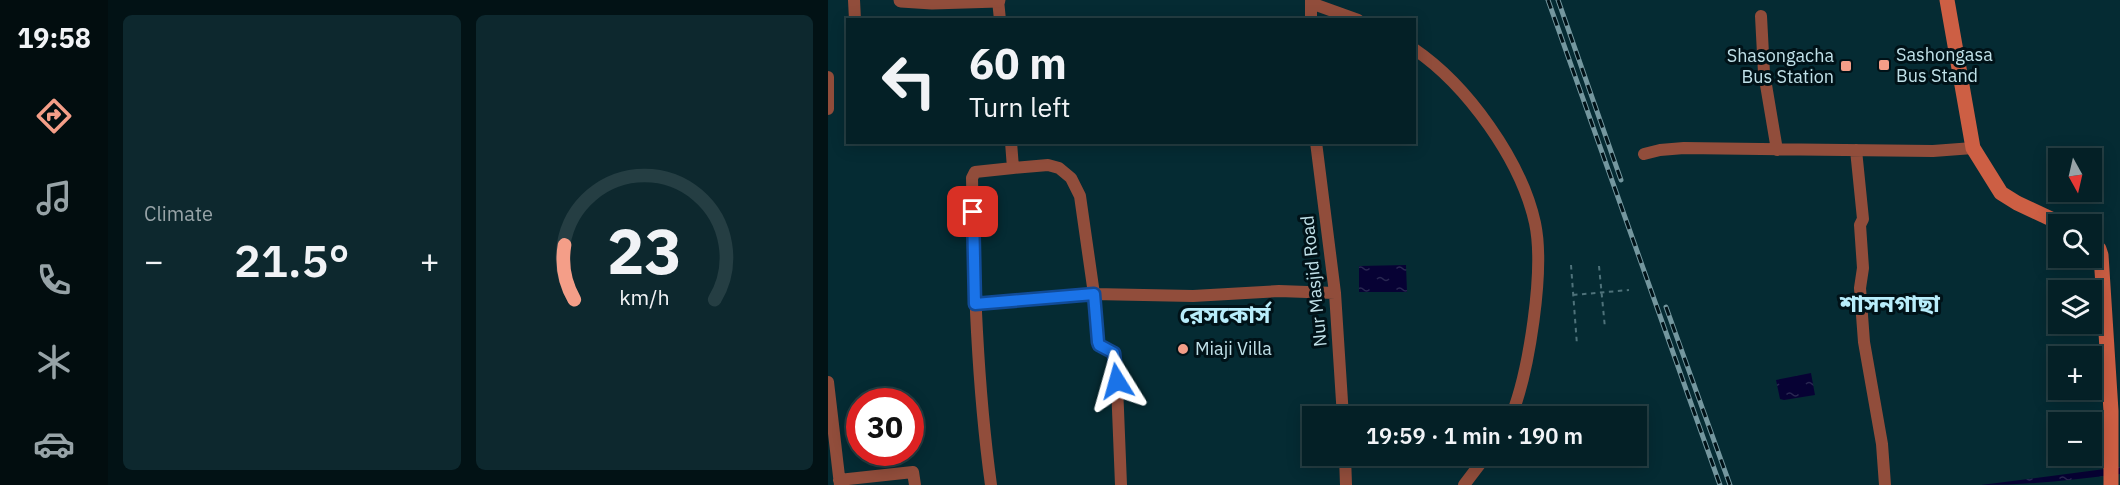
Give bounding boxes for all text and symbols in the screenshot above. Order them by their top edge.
text: 19:58 [17,20,91,55]
text: 60 m [969,36,1067,91]
icon: left [870,42,948,120]
place label: Sashongasa Bus Stand [1896,43,1993,87]
place label: Shasongacha Bus Station [1727,44,1834,88]
marker: Sashongasa Bus Stand [1877,58,1891,72]
marker: Shasongacha Bus Station [1839,59,1853,73]
text: Turn left [969,89,1070,124]
icon: directions [33,95,75,137]
north arrow [2048,148,2102,202]
map controls [2048,148,2102,466]
icon: music [33,177,75,219]
pin [947,186,998,237]
icon: arrive [956,195,989,228]
text: Climate [144,200,213,227]
text: 23 [607,210,682,291]
street label: Nur Masjid Road [1295,214,1332,348]
button: search [2048,214,2102,268]
text: 21.5° [234,231,350,289]
text: − [144,239,164,282]
text: + [420,239,440,282]
icon: phone [33,259,75,301]
button: layers [2048,280,2102,334]
text: km/h [619,283,669,311]
district label: শাসনগাছা [1839,287,1941,319]
district label: রেসকোর্স [1180,298,1272,330]
place label: Miaji Villa [1195,337,1272,360]
icon: climate [33,341,75,383]
marker: Miaji Villa [1176,342,1190,356]
button: + [2048,346,2102,400]
position arrow [1085,349,1149,413]
speed limit sign: 30 [846,388,924,466]
button: − [2048,412,2102,466]
text: 19:59 · 1 min · 190 m [1366,421,1583,450]
icon: car [33,423,75,465]

